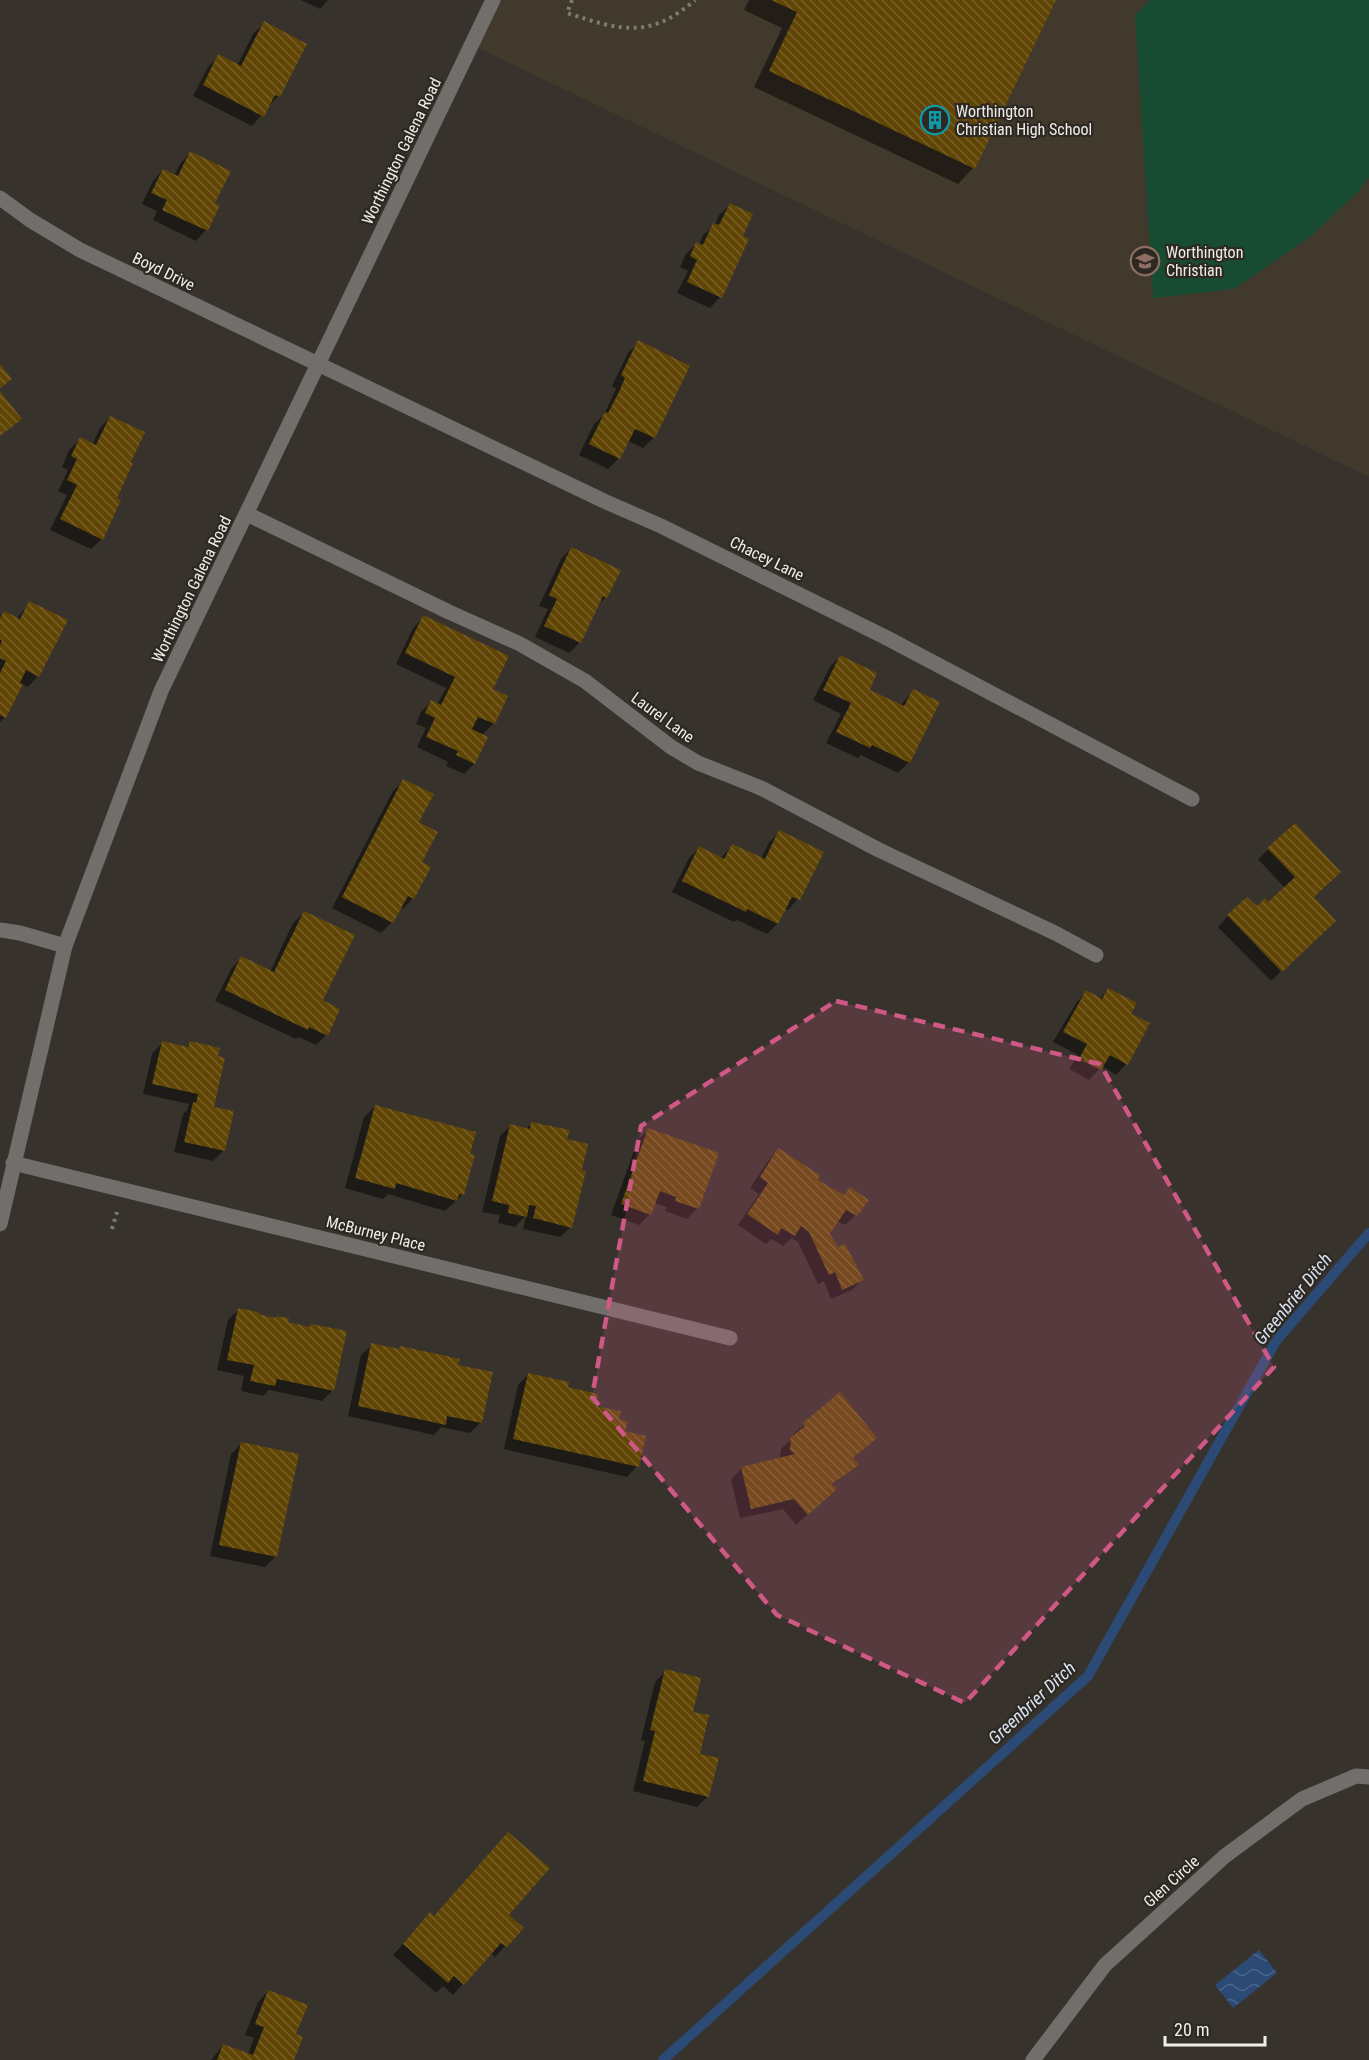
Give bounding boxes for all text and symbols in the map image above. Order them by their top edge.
street label: Worthington Galena Road [358,75,445,228]
place label: Worthington Christian High School [956,102,1092,139]
building icon: Worthington Christian High School [919,104,951,136]
place label: Worthington Christian [1166,243,1243,280]
school or university icon: Worthington Christian [1129,245,1161,277]
street label: Boyd Drive [130,248,198,295]
street label: Worthington Galena Road [148,513,235,666]
street label: Chacey Lane [727,532,807,585]
street label: Laurel Lane [628,688,698,747]
street label: McBurney Place [324,1212,427,1255]
water label: Greenbrier Ditch [1249,1249,1336,1349]
water label: Greenbrier Ditch [984,1657,1080,1748]
street label: Glen Circle [1140,1852,1203,1911]
scale bar [1165,2009,1266,2047]
text: 20 m [1174,2019,1209,2040]

